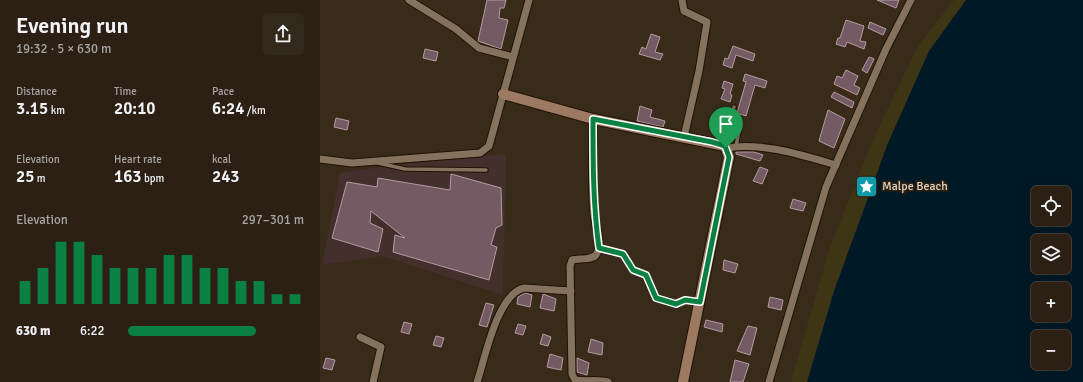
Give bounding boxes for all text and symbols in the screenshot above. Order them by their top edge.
text: Evening run [16,12,129,39]
button: share [262,13,304,55]
text: 19:32 · 5 × 630 m [16,41,111,57]
text: Distance [16,85,57,98]
text: Time [114,85,137,98]
text: Pace [212,85,234,98]
text: 3.15 [16,98,48,119]
text: 20:10 [114,98,156,119]
text: 6:24 [212,98,244,119]
text: km [48,104,65,117]
text: /km [244,104,266,117]
pin [709,107,743,148]
icon: arrive [715,113,737,135]
text: Elevation [16,153,60,166]
text: Heart rate [114,153,162,166]
text: kcal [212,153,231,166]
text: 25 [16,166,34,187]
text: 163 [114,166,142,187]
text: 243 [212,166,240,187]
text: m [34,172,46,185]
text: bpm [142,172,164,185]
place icon: Malpe Beach [854,173,880,199]
place label: Malpe Beach [882,179,948,194]
map controls [1031,186,1071,370]
button: locate [1031,186,1071,226]
text: Elevation [16,212,68,228]
text: 297–301 m [242,212,304,228]
button: layers [1031,234,1071,274]
button: + [1031,282,1071,322]
text: 630 m [16,323,50,339]
text: 6:22 [80,323,105,339]
button: − [1031,330,1071,370]

